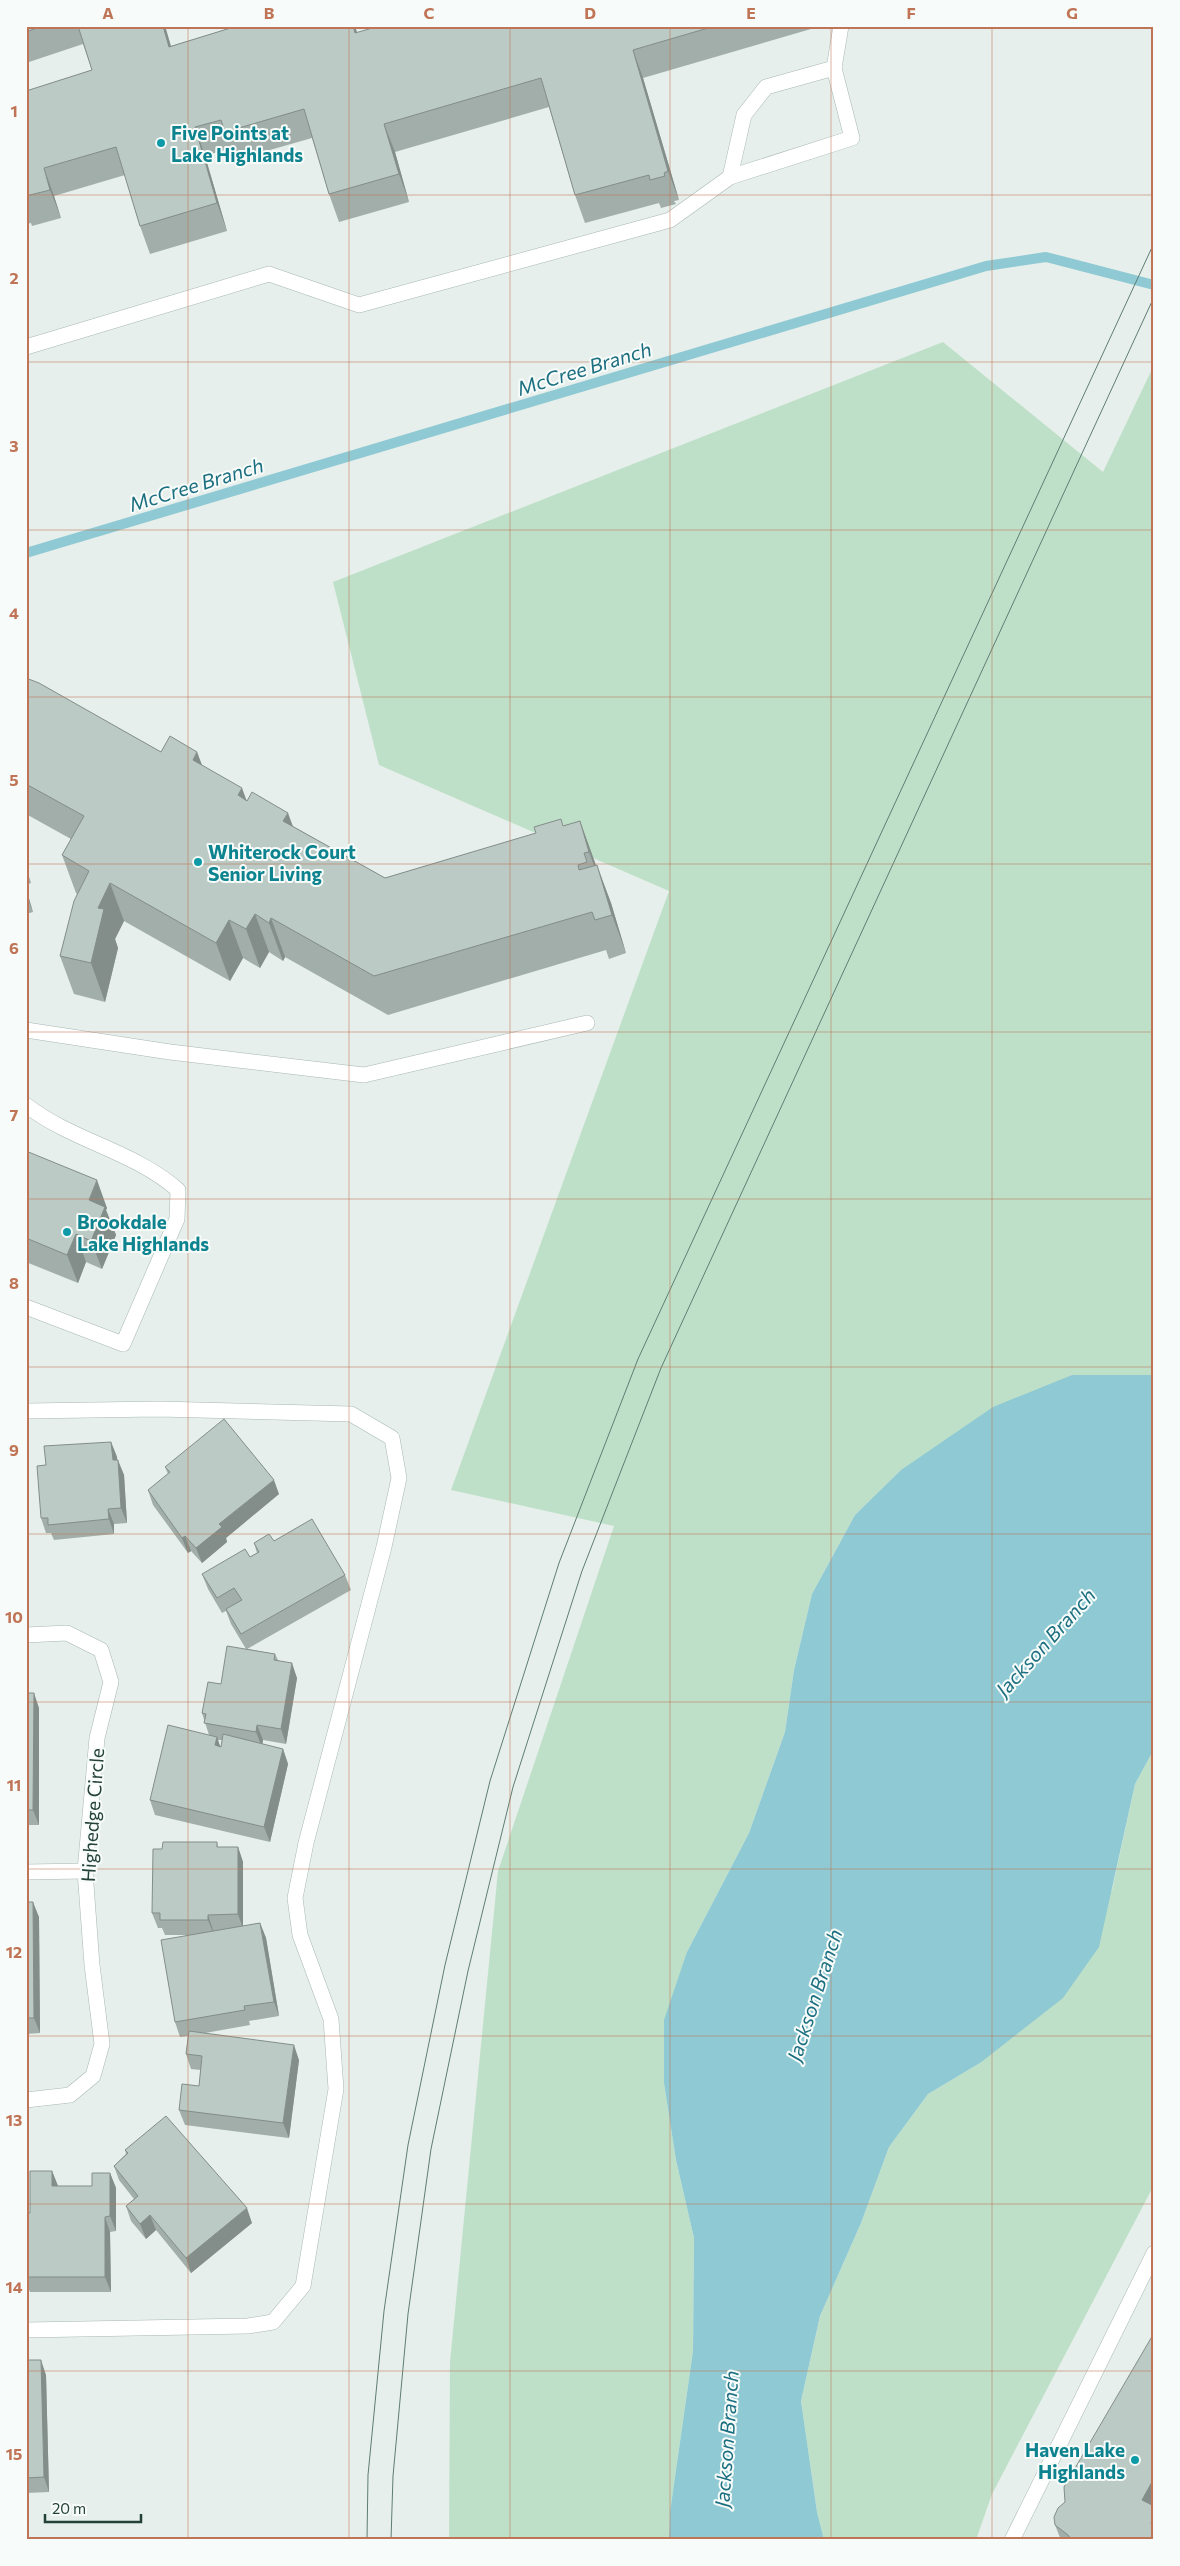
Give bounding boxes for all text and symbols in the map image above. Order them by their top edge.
text: A [102,3,114,22]
text: B [264,3,275,22]
text: C [424,3,435,22]
text: D [584,3,596,22]
text: E [746,3,756,22]
text: F [906,3,916,22]
text: G [1066,3,1078,22]
text: 1 [10,101,18,120]
place label: Five Points at Lake Highlands [171,121,303,166]
marker: Five Points at Lake Highlands [155,137,167,149]
text: 2 [9,268,19,287]
water label: McCree Branch [514,336,654,400]
text: 3 [9,436,19,455]
water label: McCree Branch [126,452,266,516]
text: 4 [9,603,19,622]
text: 5 [9,770,19,789]
place label: Whiterock Court Senior Living [208,840,356,885]
marker: Whiterock Court Senior Living [192,856,204,868]
text: 6 [9,938,19,957]
text: 7 [10,1105,19,1124]
place label: Brookdale Lake Highlands [77,1210,209,1255]
marker: Brookdale Lake Highlands [61,1226,73,1238]
text: 8 [9,1273,19,1292]
text: 9 [9,1440,19,1459]
water label: Jackson Branch [989,1583,1100,1703]
text: 10 [5,1607,23,1626]
street label: Highedge Circle [76,1747,108,1883]
text: 11 [7,1775,21,1794]
water label: Jackson Branch [781,1926,847,2066]
text: 12 [6,1942,22,1961]
text: 13 [6,2110,22,2129]
text: 14 [5,2277,23,2296]
water label: Jackson Branch [709,2370,743,2510]
place label: Haven Lake Highlands [1025,2438,1125,2483]
text: 15 [6,2444,22,2463]
marker: Haven Lake Highlands [1129,2454,1141,2466]
scale bar [45,2491,141,2523]
text: 20 m [52,2499,86,2517]

